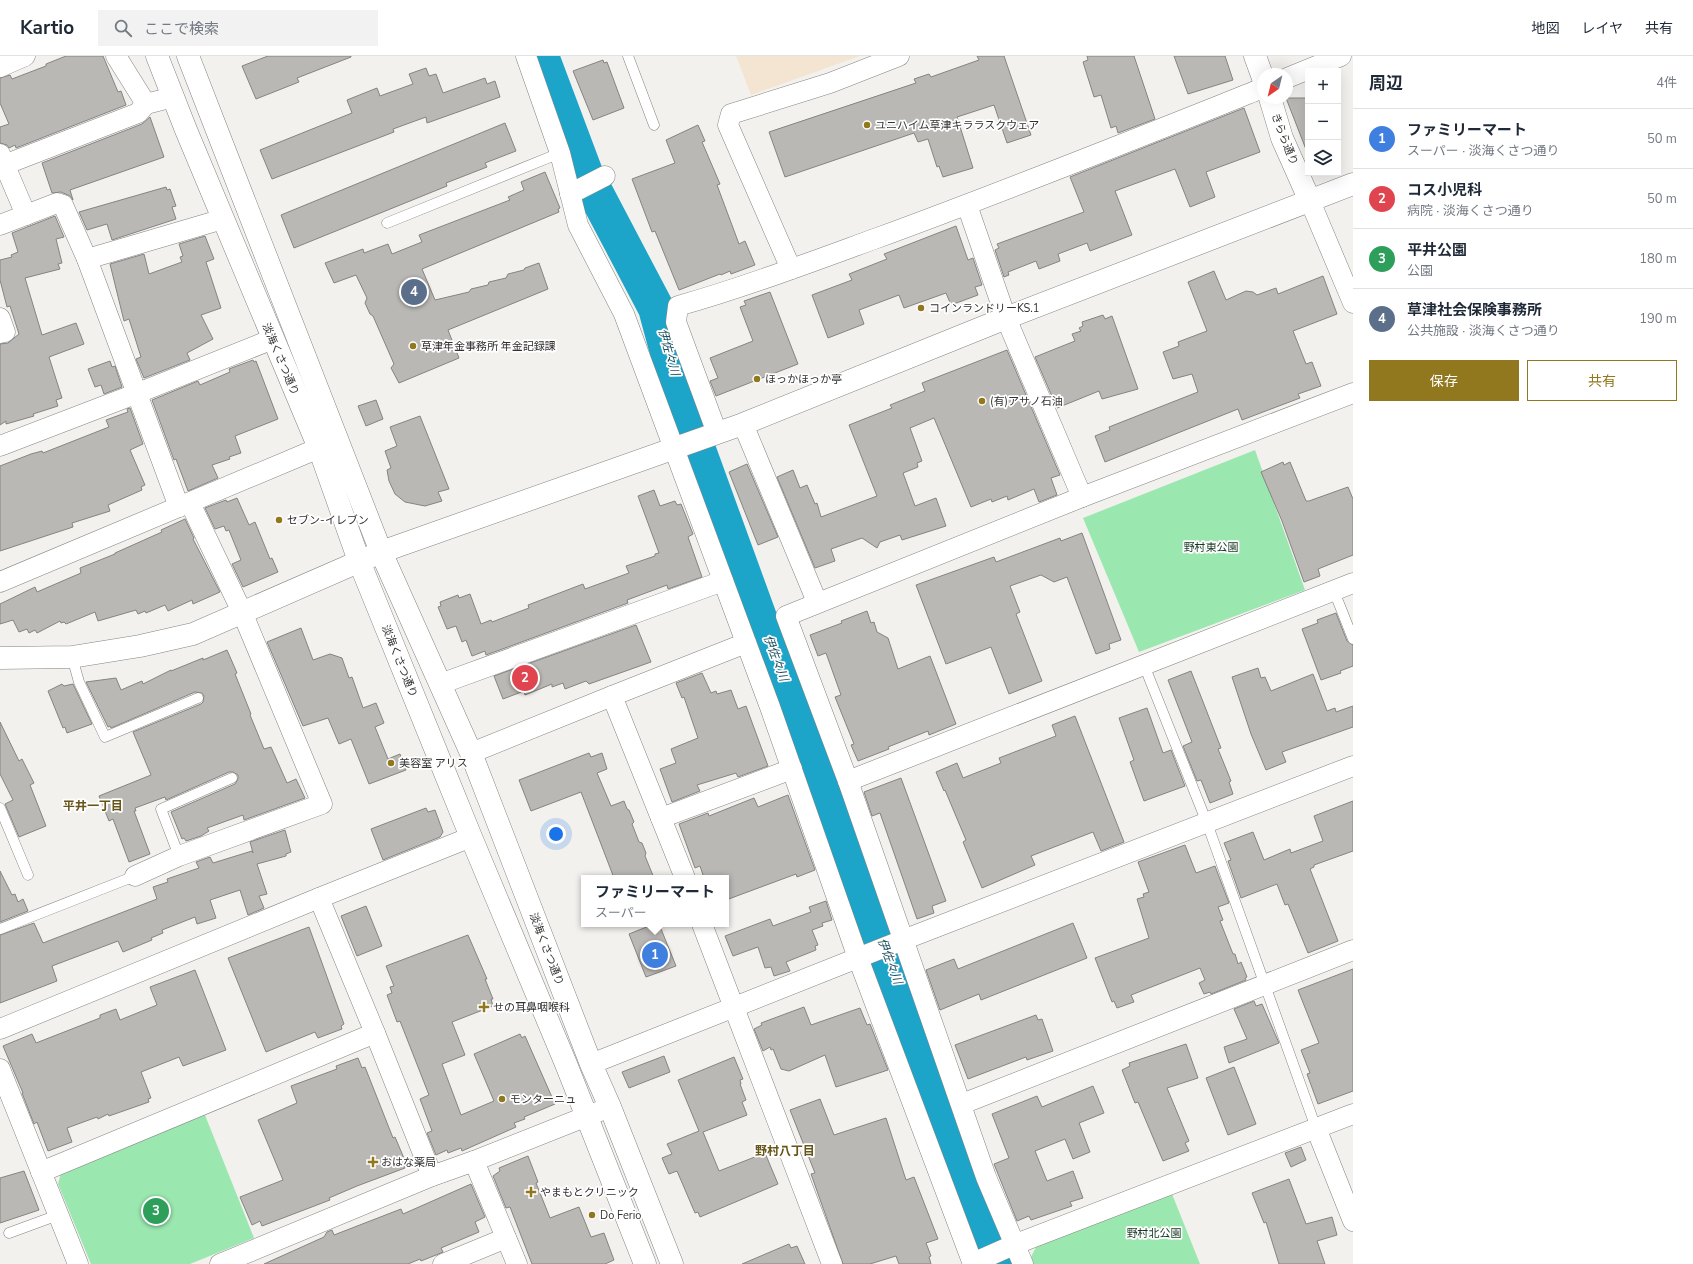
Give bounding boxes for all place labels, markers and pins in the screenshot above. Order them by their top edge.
place label: ユニハイム草津キララスクウェア [875,118,1039,133]
marker: ユニハイム草津キララスクウェア [862,120,872,130]
pin: 4 [401,277,427,307]
place label: コインランドリーKS.1 [929,301,1039,316]
marker: コインランドリーKS.1 [916,303,926,313]
place label: 草津年金事務所 年金記録課 [421,339,556,354]
marker: 草津年金事務所 年金記録課 [408,341,418,351]
place label: ほっかほっか亭 [765,372,842,387]
marker: ほっかほっか亭 [752,374,762,384]
place label: (有)アサノ石油 [990,394,1063,409]
marker: (有)アサノ石油 [977,396,987,406]
place label: セブン-イレブン [287,513,369,528]
marker: セブン-イレブン [274,515,284,525]
pin: 2 [512,663,538,693]
place label: 美容室 アリス [399,756,468,771]
marker: 美容室 アリス [386,758,396,768]
pin: 1 [642,940,668,970]
place label: せの耳鼻咽喉科 [493,1000,570,1015]
marker: せの耳鼻咽喉科 [478,1001,490,1013]
place label: モンターニュ [510,1092,576,1107]
marker: モンターニュ [497,1094,507,1104]
place label: おはな薬局 [381,1155,436,1170]
marker: おはな薬局 [368,1157,378,1167]
place label: やまもとクリニック [540,1185,639,1200]
marker: やまもとクリニック [525,1186,537,1198]
pin: 3 [143,1196,169,1226]
place label: Do Ferio [600,1208,641,1223]
marker: Do Ferio [587,1210,597,1220]

